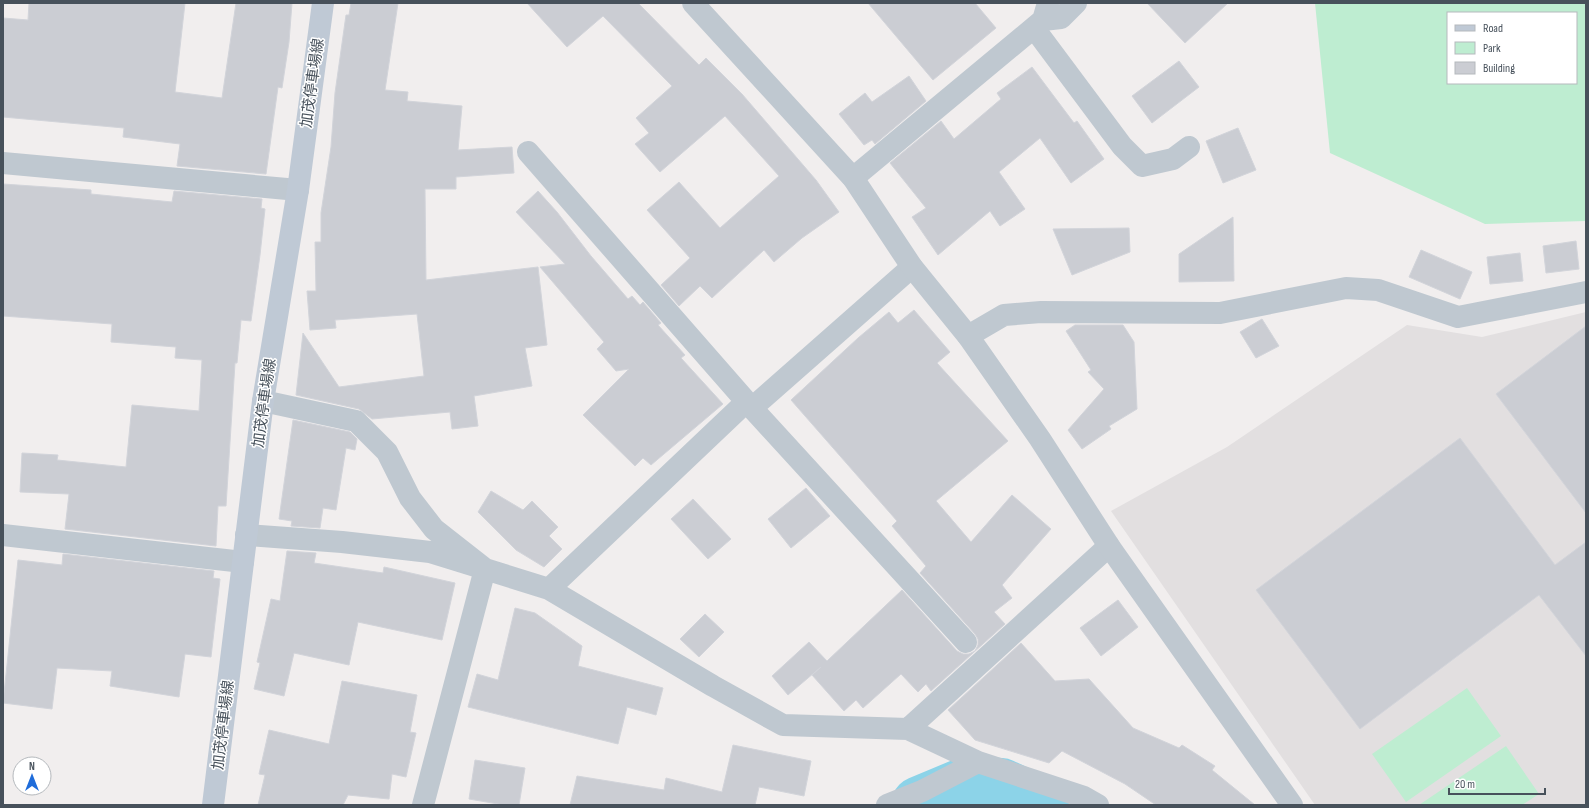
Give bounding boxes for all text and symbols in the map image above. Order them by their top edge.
legend [1447,12,1577,84]
text: Road [1483,21,1503,36]
street label: 加茂停車場線 [297,37,328,129]
text: Park [1483,41,1501,56]
text: Building [1483,61,1515,76]
street label: 加茂停車場線 [249,357,280,449]
street label: 加茂停車場線 [209,679,238,771]
north arrow [12,756,52,796]
text: N [29,760,35,773]
scale bar [1449,770,1545,796]
text: 20 m [1455,777,1475,792]

